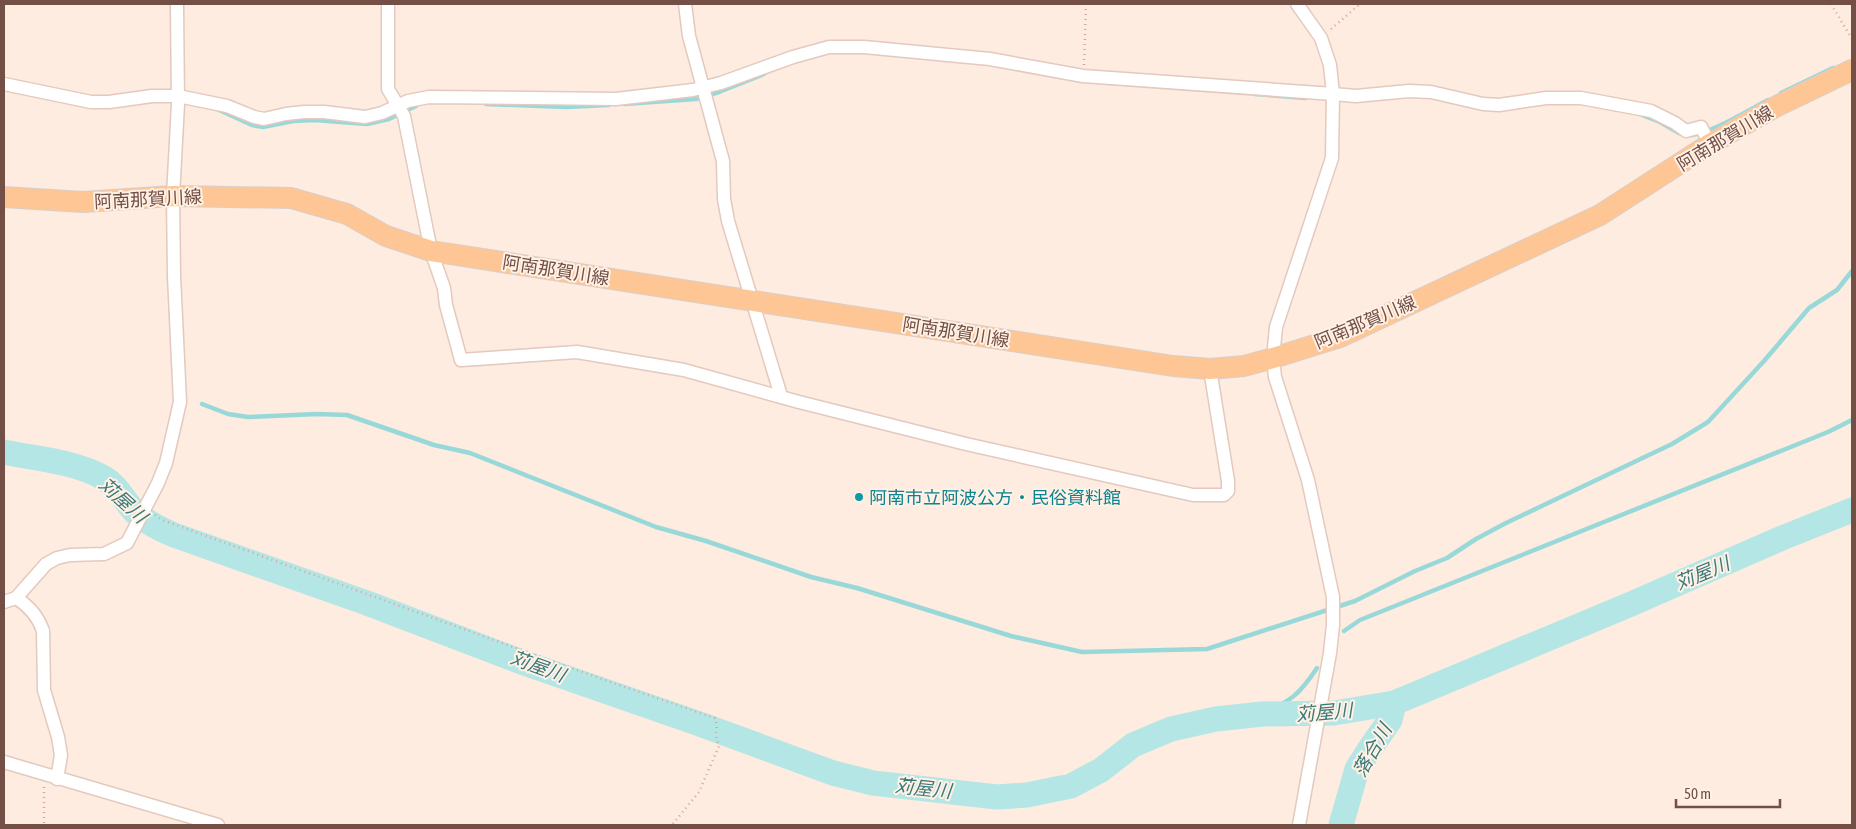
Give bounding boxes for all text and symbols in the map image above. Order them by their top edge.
street label: 阿南那賀川線 [1673,101,1777,175]
street label: 阿南那賀川線 [94,186,202,212]
street label: 阿南那賀川線 [501,251,611,289]
street label: 阿南那賀川線 [1311,291,1419,353]
street label: 阿南那賀川線 [901,313,1011,351]
water label: 苅屋川 [94,473,153,529]
place label: 阿南市立阿波公方・民俗資料館 [869,487,1121,508]
marker: 阿南市立阿波公方・民俗資料館 [853,491,865,503]
water label: 苅屋川 [1671,551,1734,594]
water label: 苅屋川 [507,646,570,687]
water label: 苅屋川 [1295,698,1355,725]
water label: 落合川 [1348,718,1397,780]
water label: 苅屋川 [893,774,954,802]
scale bar [1676,776,1780,808]
text: 50 m [1684,785,1711,802]

